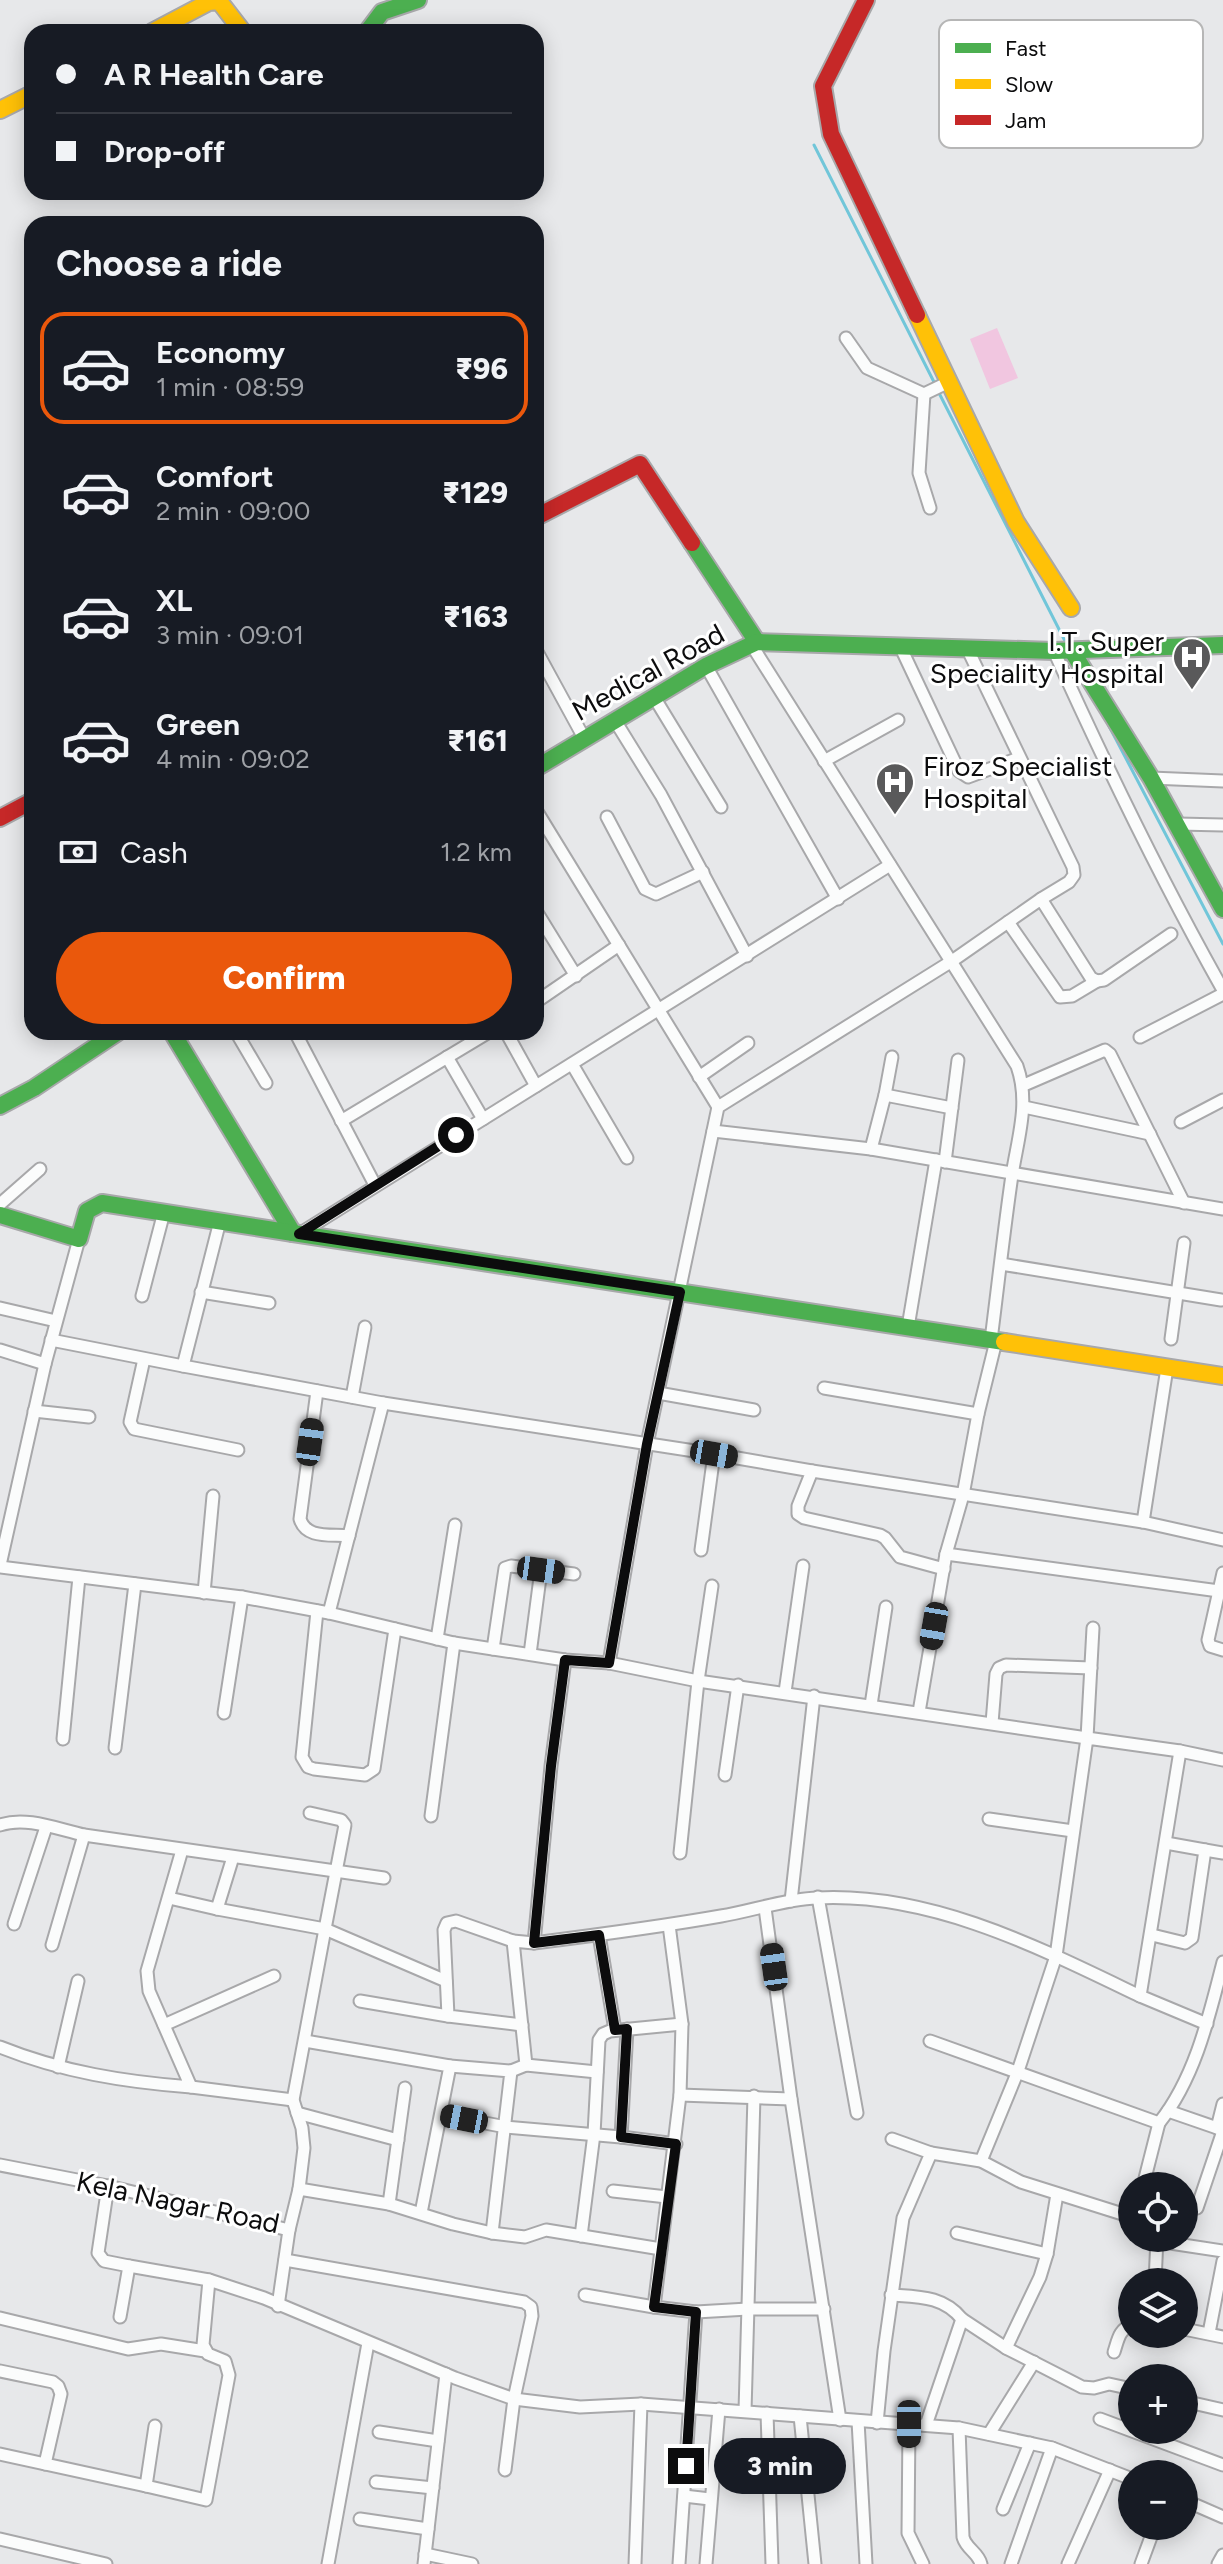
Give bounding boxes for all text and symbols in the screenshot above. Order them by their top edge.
legend [939,20,1203,148]
text: Fast [1005,35,1047,62]
text: A R Health Care [104,56,324,93]
text: Slow [1005,71,1054,98]
text: Jam [1005,107,1046,134]
text: Drop-off [104,133,225,170]
text: Choose a ride [56,242,282,285]
icon: car [60,332,132,404]
text: Economy [156,334,285,371]
text: ₹96 [455,350,508,387]
text: 1 min · 08:59 [156,371,304,403]
icon: car [60,456,132,528]
text: Comfort [156,458,274,495]
text: ₹129 [442,474,508,511]
text: 2 min · 09:00 [156,495,310,527]
icon: car [60,580,132,652]
text: XL [156,582,192,619]
text: ₹163 [443,598,508,635]
street label: Medical Road [566,616,730,728]
text: 3 min · 09:01 [156,619,304,651]
place label: I.T. Super Speciality Hospital [930,624,1165,690]
hospital icon: I.T. Super Speciality Hospital [1171,636,1213,691]
icon: car [60,704,132,776]
text: Green [156,706,240,743]
text: ₹161 [447,722,508,759]
text: 4 min · 09:02 [156,743,310,775]
place label: Firoz Specialist Hospital [923,749,1112,815]
hospital icon: Firoz Specialist Hospital [874,761,916,816]
icon: cash [56,830,100,874]
text: Cash [120,834,188,871]
text: 1.2 km [440,836,512,868]
button: Confirm [56,932,512,1024]
route start [438,1117,474,1153]
car [295,1417,325,1467]
car [688,1438,740,1470]
car [516,1555,566,1585]
car [918,1600,950,1652]
car [759,1942,789,1992]
car [438,2103,490,2135]
street label: Kela Nagar Road [73,2164,283,2240]
map controls [1118,2172,1198,2540]
button: locate [1118,2172,1198,2252]
button: layers [1118,2268,1198,2348]
button: + [1118,2364,1198,2444]
car [897,2400,921,2448]
callout: 3 min [714,2438,846,2494]
route end [668,2448,704,2484]
text: 3 min [747,2450,813,2482]
button: − [1118,2460,1198,2540]

